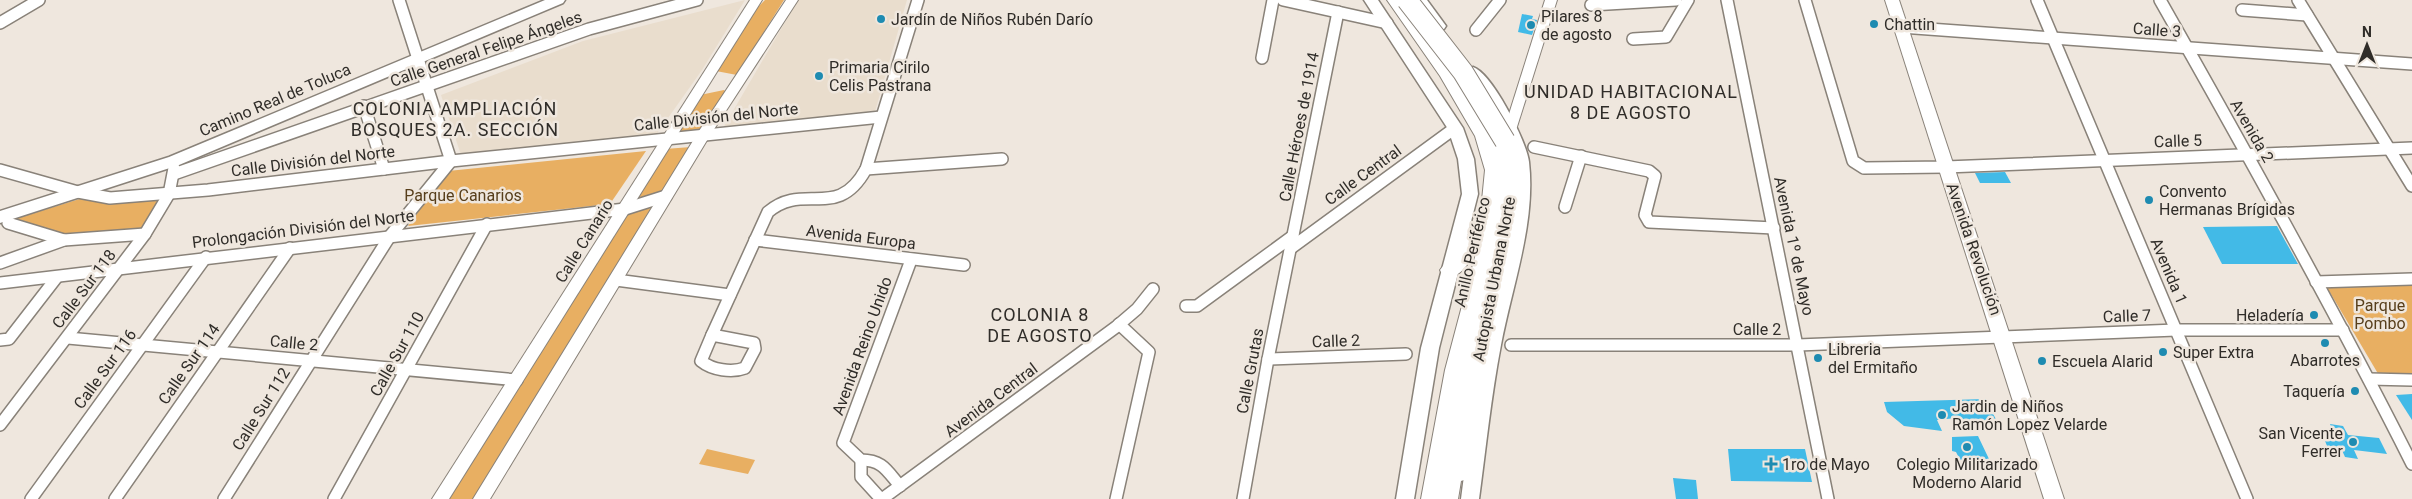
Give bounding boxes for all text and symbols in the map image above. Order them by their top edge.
street label: Calle General Felipe Ángeles [388,7,584,91]
place label: Pilares 8 de agosto [1541,7,1612,44]
place label: Jardín de Niños Rubén Darío [891,10,1093,29]
marker: Jardín de Niños Rubén Darío [875,13,887,25]
place label: Chattin [1884,15,1935,34]
marker: Chattin [1868,18,1880,30]
marker: Pilares 8 de agosto [1525,19,1537,31]
street label: Calle 3 [2132,19,2182,41]
north arrow [2342,20,2392,70]
text: N [2362,24,2372,40]
street label: Calle Héroes de 1914 [1275,51,1323,203]
place label: Primaria Cirilo Celis Pastrana [829,58,931,95]
street label: Camino Real de Toluca [196,59,354,141]
marker: Primaria Cirilo Celis Pastrana [813,70,825,82]
district label: UNIDAD HABITACIONAL 8 DE AGOSTO [1524,81,1738,123]
street label: Avenida 2 [2226,96,2278,166]
district label: COLONIA AMPLIACIÓN BOSQUES 2A. SECCIÓN [351,98,559,140]
street label: Calle División del Norte [633,99,799,135]
street label: Calle 5 [2154,131,2202,151]
street label: Calle Central [1321,141,1405,209]
street label: Calle División del Norte [230,142,396,180]
street label: Avenida 1º de Mayo [1770,175,1818,317]
street label: Avenida Revolución [1942,180,2006,318]
place label: Convento Hermanas Brígidas [2159,182,2295,219]
park label: Parque Canarios [404,186,522,205]
marker: Convento Hermanas Brígidas [2143,194,2155,206]
street label: Anillo Periférico [1450,195,1494,309]
street label: Autopista Urbana Norte [1469,195,1519,363]
street label: Calle Canario [551,196,617,286]
street label: Prolongación División del Norte [191,206,415,252]
street label: Avenida Europa [805,221,917,253]
street label: Avenida 1 [2147,235,2191,307]
street label: Calle Sur 118 [48,246,120,332]
street label: Avenida Reino Unido [828,274,896,418]
park label: Parque Pombo [2354,296,2406,333]
district label: COLONIA 8 DE AGOSTO [987,304,1093,346]
street label: Calle 7 [2103,306,2151,326]
place label: Heladería [2236,306,2304,325]
street label: Calle Sur 110 [366,308,428,400]
marker: Heladería [2308,309,2320,321]
street label: Calle Sur 114 [154,320,224,408]
street label: Calle 2 [1733,320,1781,339]
street label: Calle Sur 116 [70,325,140,413]
street label: Calle Grutas [1232,327,1268,415]
street label: Calle 2 [269,331,319,355]
street label: Calle 2 [1312,331,1360,351]
marker: Abarrotes [2319,337,2331,349]
place label: Libreria del Ermitaño [1828,340,1918,377]
place label: Super Extra [2173,343,2254,362]
marker: Super Extra [2157,346,2169,358]
place label: Abarrotes [2290,351,2360,370]
marker: Libreria del Ermitaño [1812,352,1824,364]
place label: Escuela Alarid [2052,352,2153,371]
marker: Escuela Alarid [2036,355,2048,367]
street label: Avenida Central [941,359,1041,441]
street label: Calle Sur 112 [228,364,294,454]
place label: Taquería [2283,382,2345,401]
marker: Taquería [2349,385,2361,397]
place label: Jardin de Niños Ramón Lopez Velarde [1952,397,2107,434]
marker: Jardin de Niños Ramón Lopez Velarde [1936,409,1948,421]
place label: San Vicente Ferrer [2259,424,2344,461]
marker: San Vicente Ferrer [2347,436,2359,448]
marker: Colegio Militarizado Moderno Alarid [1961,441,1973,453]
place label: 1ro de Mayo [1782,455,1870,474]
place label: Colegio Militarizado Moderno Alarid [1896,455,2038,492]
marker: 1ro de Mayo [1764,457,1778,471]

